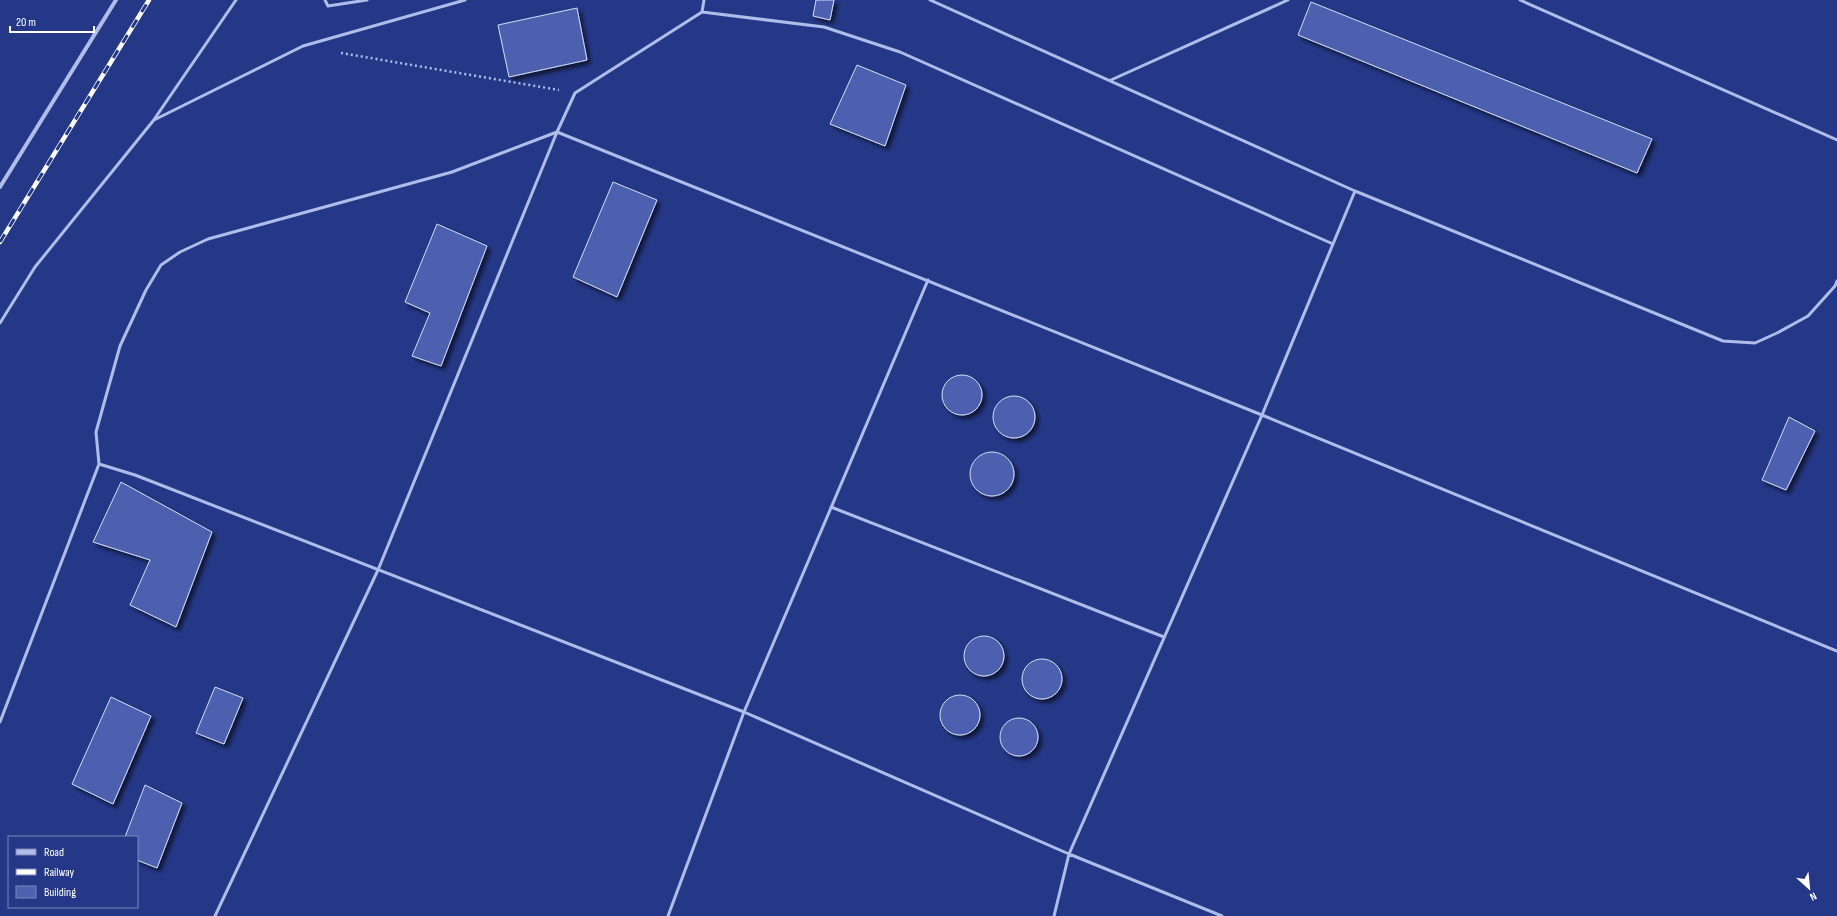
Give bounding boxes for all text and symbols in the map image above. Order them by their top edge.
scale bar [10,8,94,34]
text: 20 m [16,15,36,30]
legend [8,836,138,908]
text: Road [44,845,64,860]
text: Railway [44,865,75,880]
north arrow [1789,868,1829,908]
text: Building [44,885,76,900]
text: N [1808,889,1819,904]

